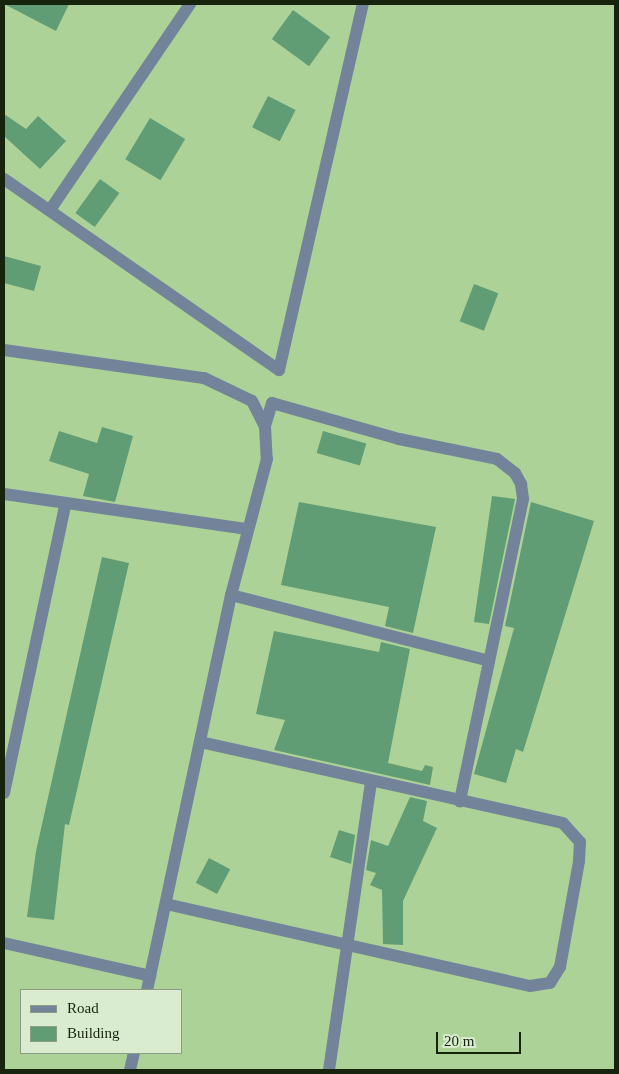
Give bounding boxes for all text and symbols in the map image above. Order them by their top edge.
legend [20,989,182,1054]
text: Road [67,1000,99,1016]
scale bar [439,1022,524,1054]
text: Building [67,1025,120,1041]
text: 20 m [444,1033,474,1049]

